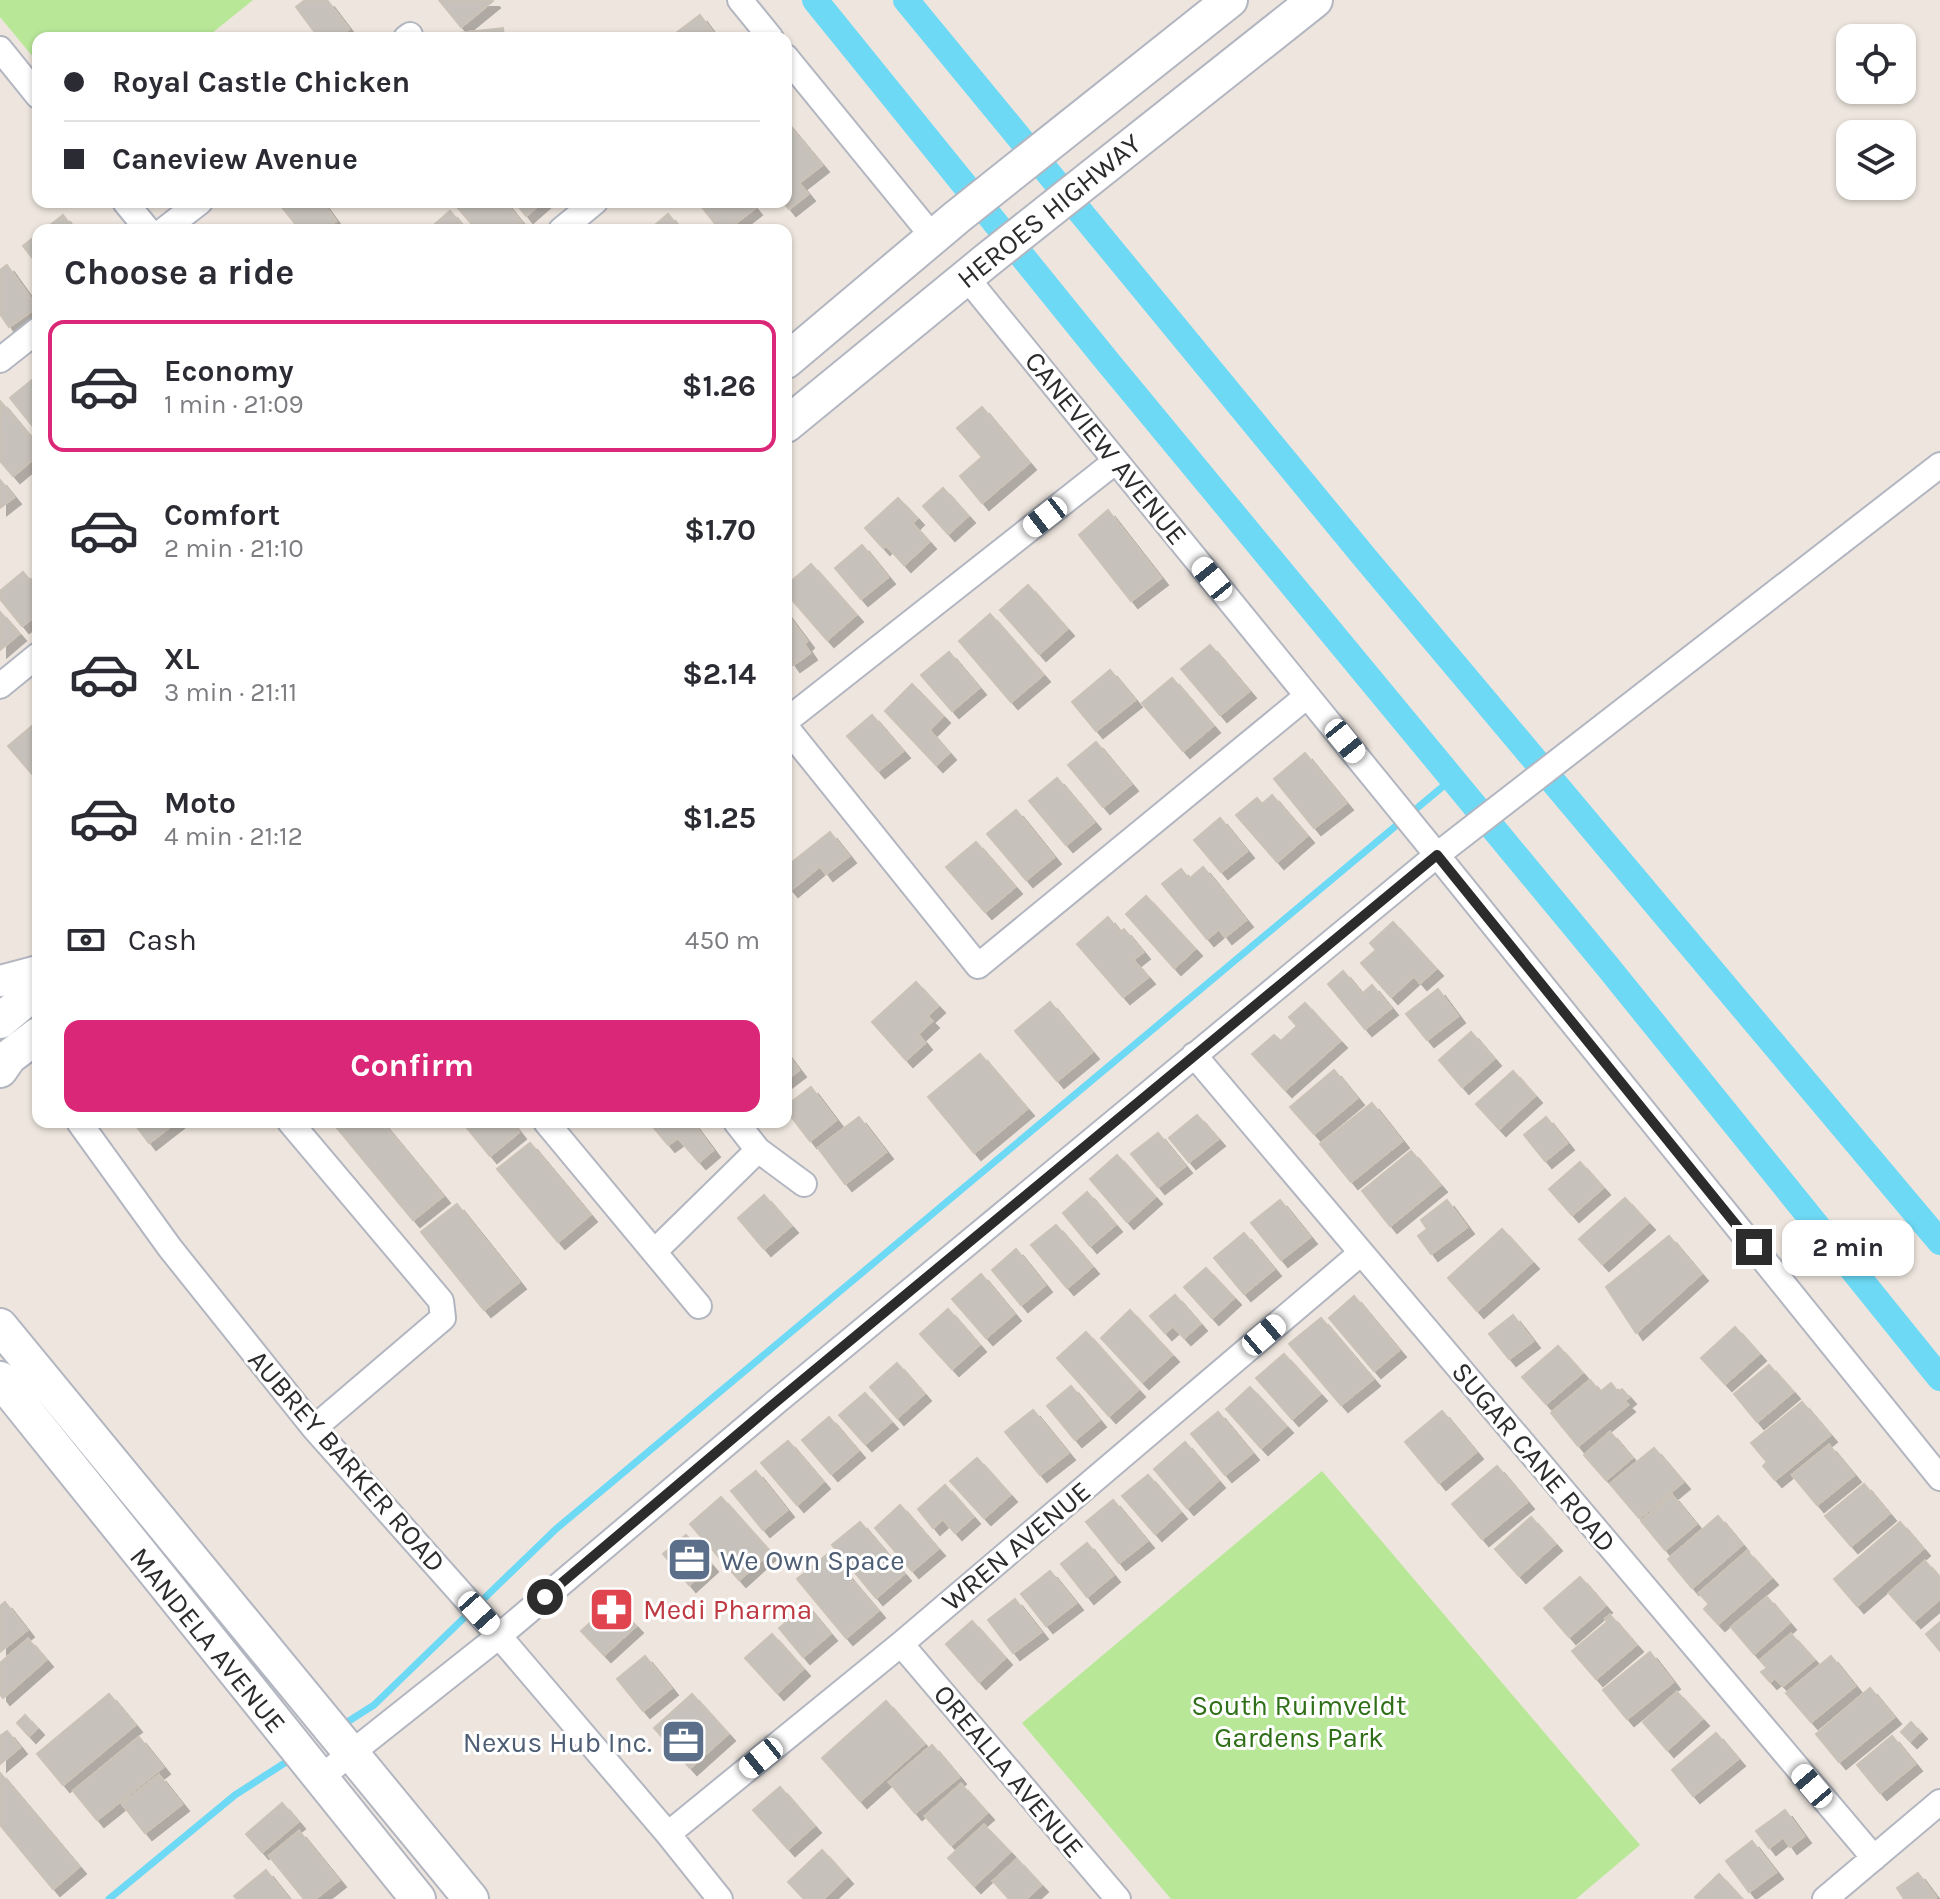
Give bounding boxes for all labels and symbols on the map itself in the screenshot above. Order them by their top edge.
street label: HEROES HIGHWAY [950,126,1148,295]
street label: CANEVIEW AVENUE [1018,345,1194,551]
car [1019,493,1071,541]
car [1188,553,1236,605]
car [1321,715,1369,767]
callout: 2 min [1782,1219,1914,1275]
route end [1736,1229,1772,1265]
car [1238,1310,1290,1360]
street label: AUBREY BARKER ROAD [242,1343,452,1579]
street label: SUGAR CANE ROAD [1445,1355,1623,1559]
street label: WREN AVENUE [935,1474,1097,1618]
office icon: We Own Space [665,1536,713,1584]
street label: MANDELA AVENUE [123,1541,293,1739]
place label: We Own Space [720,1544,905,1577]
route start [527,1579,563,1615]
pharmacy icon: Medi Pharma [588,1585,636,1633]
car [454,1587,504,1639]
place label: Medi Pharma [643,1593,812,1626]
street label: OREALLA AVENUE [927,1678,1091,1864]
park label: South Ruimveldt Gardens Park [1191,1689,1407,1754]
office icon: Nexus Hub Inc. [659,1718,707,1766]
place label: Nexus Hub Inc. [463,1726,652,1759]
car [735,1734,787,1782]
car [1787,1760,1837,1812]

